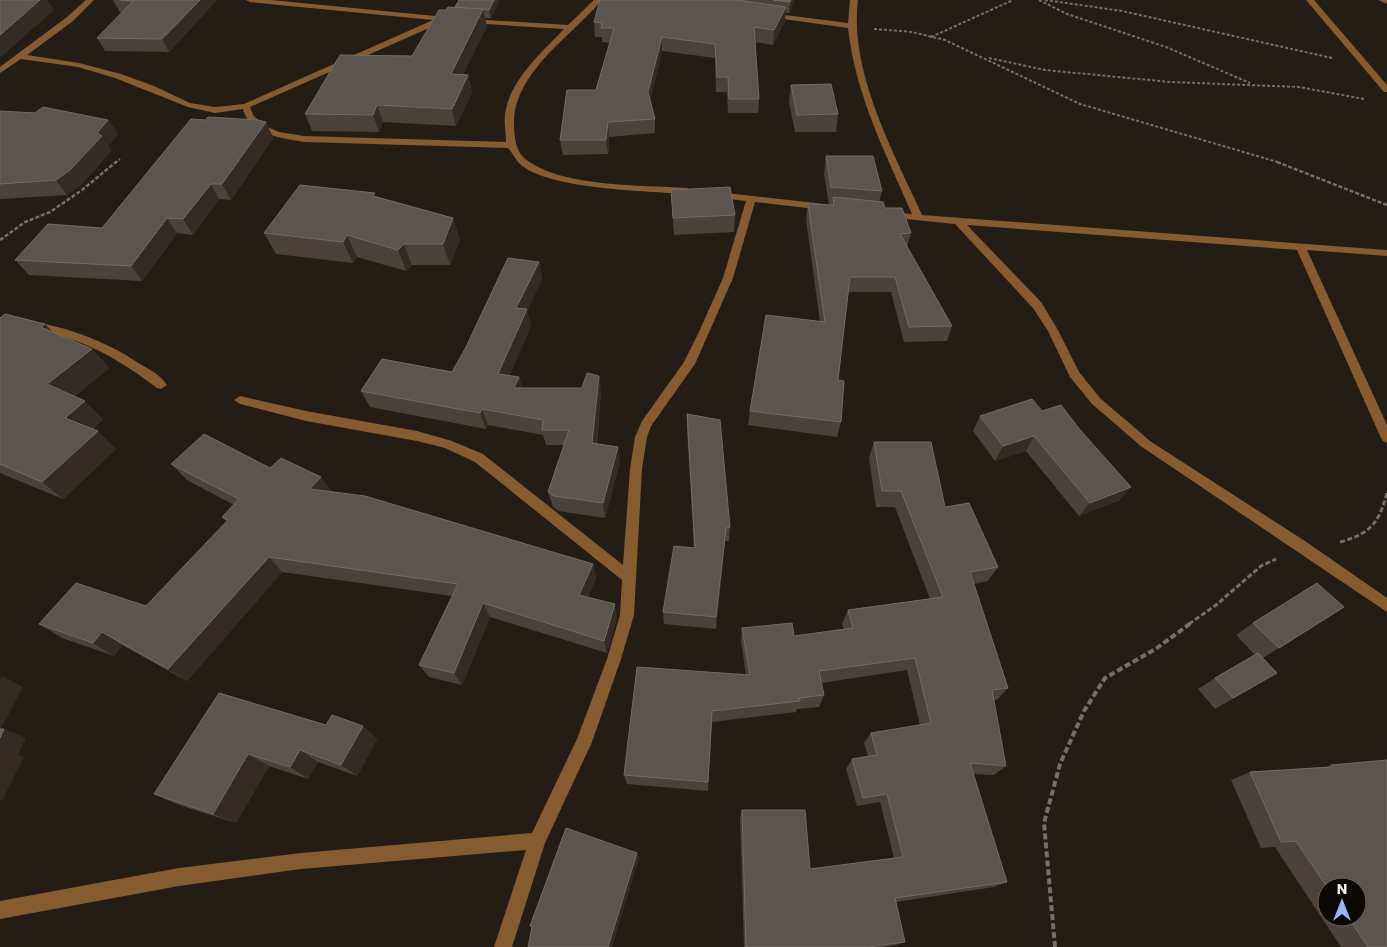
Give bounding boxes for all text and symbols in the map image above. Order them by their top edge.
north arrow [1317,877,1367,927]
text: N [1337,879,1347,899]

